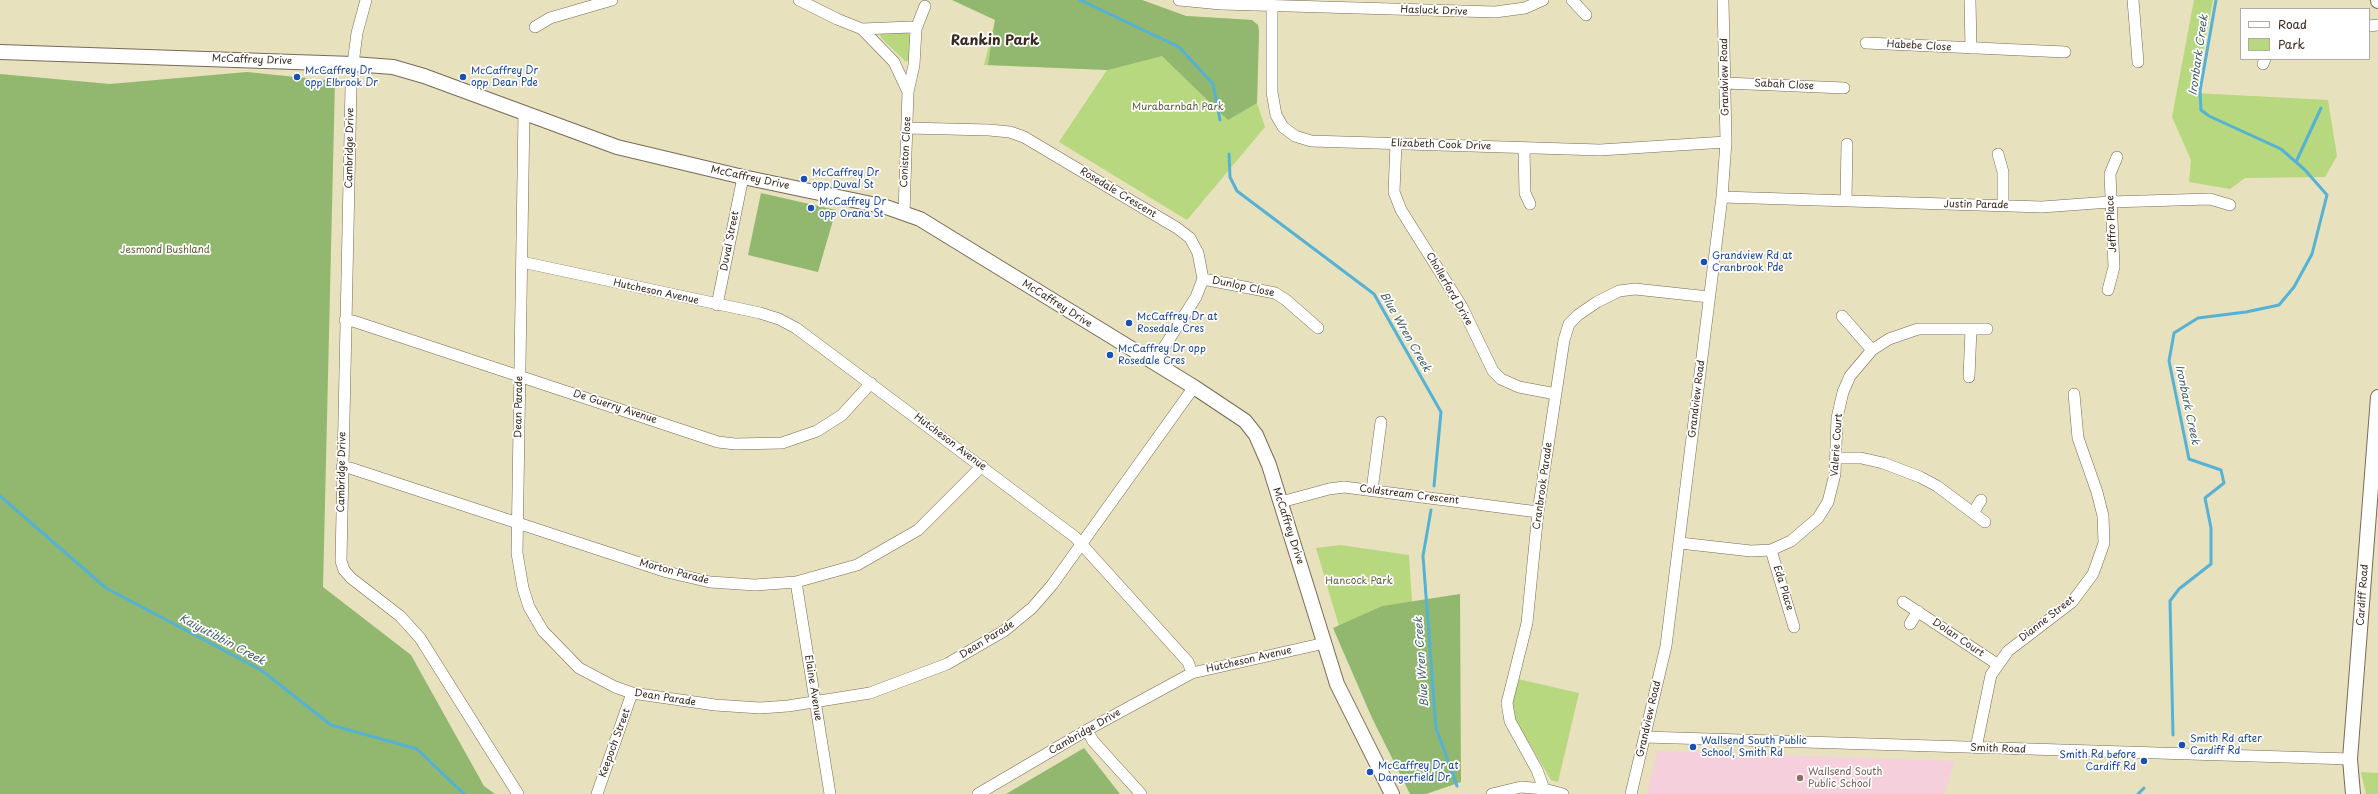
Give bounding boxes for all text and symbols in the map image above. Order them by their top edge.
street label: Hasluck Drive [1400,4,1468,18]
legend [2240,8,2370,60]
water label: Ironbark Creek [2187,14,2211,96]
text: Road [2278,15,2307,33]
district label: Rankin Park [951,33,1039,49]
text: Park [2278,35,2305,53]
street label: Grandview Road [1718,38,1732,116]
street label: Habebe Close [1886,38,1952,54]
street label: McCaffrey Drive [212,53,292,67]
place label: McCaffrey Dr opp Elbrook Dr [305,65,378,88]
place label: McCaffrey Dr opp Dean Pde [471,65,538,88]
marker: McCaffrey Dr opp Elbrook Dr [292,72,302,82]
marker: McCaffrey Dr opp Dean Pde [458,72,468,82]
street label: Sabah Close [1754,77,1814,93]
park label: Murabarnbah Park [1132,101,1224,113]
street label: Cambridge Drive [343,107,357,189]
street label: Coniston Close [898,116,914,188]
street label: Elizabeth Cook Drive [1391,137,1491,153]
street label: McCaffrey Drive [710,164,790,192]
street label: Rosedale Crescent [1077,165,1159,221]
place label: McCaffrey Dr opp Duval St [812,167,879,190]
marker: McCaffrey Dr opp Duval St [799,174,809,184]
street label: Jeffro Place [2105,195,2119,253]
place label: McCaffrey Dr opp Orana St [819,196,886,220]
street label: Justin Parade [1943,198,2009,212]
marker: McCaffrey Dr opp Orana St [806,203,816,213]
street label: Duval Street [718,210,742,272]
park label: Jesmond Bushland [120,244,210,256]
street label: Chollerford Drive [1423,250,1475,328]
place label: Grandview Rd at Cranbrook Pde [1712,250,1792,274]
marker: Grandview Rd at Cranbrook Pde [1699,257,1709,267]
street label: Dunlop Close [1210,274,1276,300]
street label: Hutcheson Avenue [612,277,700,307]
street label: McCaffrey Drive [1020,278,1094,330]
water label: Blue Wren Creek [1377,289,1433,375]
place label: McCaffrey Dr at Rosedale Cres [1137,311,1217,334]
marker: McCaffrey Dr at Rosedale Cres [1124,318,1134,328]
place label: McCaffrey Dr opp Rosedale Cres [1118,343,1206,366]
marker: McCaffrey Dr opp Rosedale Cres [1105,350,1115,360]
street label: Grandview Road [1686,359,1708,439]
water label: Ironbark Creek [2172,364,2202,446]
street label: Dean Parade [512,376,526,438]
street label: De Guerry Avenue [572,388,658,426]
street label: Hutcheson Avenue [911,411,989,473]
street label: Valerie Court [1829,413,1845,477]
street label: Cambridge Drive [335,431,349,513]
street label: Cranbrook Parade [1531,442,1555,530]
street label: Coldstream Crescent [1358,483,1460,507]
street label: McCaffrey Drive [1270,486,1306,566]
street label: Morton Parade [638,557,710,587]
street label: Eda Place [1770,564,1796,612]
street label: Cardiff Road [2355,564,2371,626]
park label: Hancock Park [1325,575,1393,587]
street label: Dianne Street [2017,594,2077,644]
water label: Kaiyutibbin Creek [177,612,267,668]
water label: Blue Wren Creek [1412,616,1432,708]
street label: Dolan Court [1930,616,1986,660]
street label: Dean Parade [957,618,1017,662]
street label: Hutcheson Avenue [1205,644,1293,676]
street label: Elaine Avenue [802,654,824,722]
street label: Grandview Road [1634,679,1664,759]
street label: Dean Parade [633,687,697,709]
street label: Keepoch Street [597,707,633,779]
street label: Cambridge Drive [1047,707,1123,757]
place label: Smith Rd after Cardiff Rd [2190,733,2262,756]
place label: Wallsend South Public School, Smith Rd [1701,735,1807,758]
marker: Smith Rd after Cardiff Rd [2177,740,2187,750]
marker: Wallsend South Public School, Smith Rd [1688,742,1698,752]
street label: Smith Road [1970,742,2026,756]
place label: Smith Rd before Cardiff Rd [2059,749,2136,772]
marker: Smith Rd before Cardiff Rd [2139,756,2149,766]
place label: McCaffrey Dr at Dangerfield Dr [1378,760,1458,784]
place label: Wallsend South Public School [1808,766,1882,790]
marker: McCaffrey Dr at Dangerfield Dr [1365,767,1375,777]
marker: Wallsend South Public School [1795,773,1805,783]

